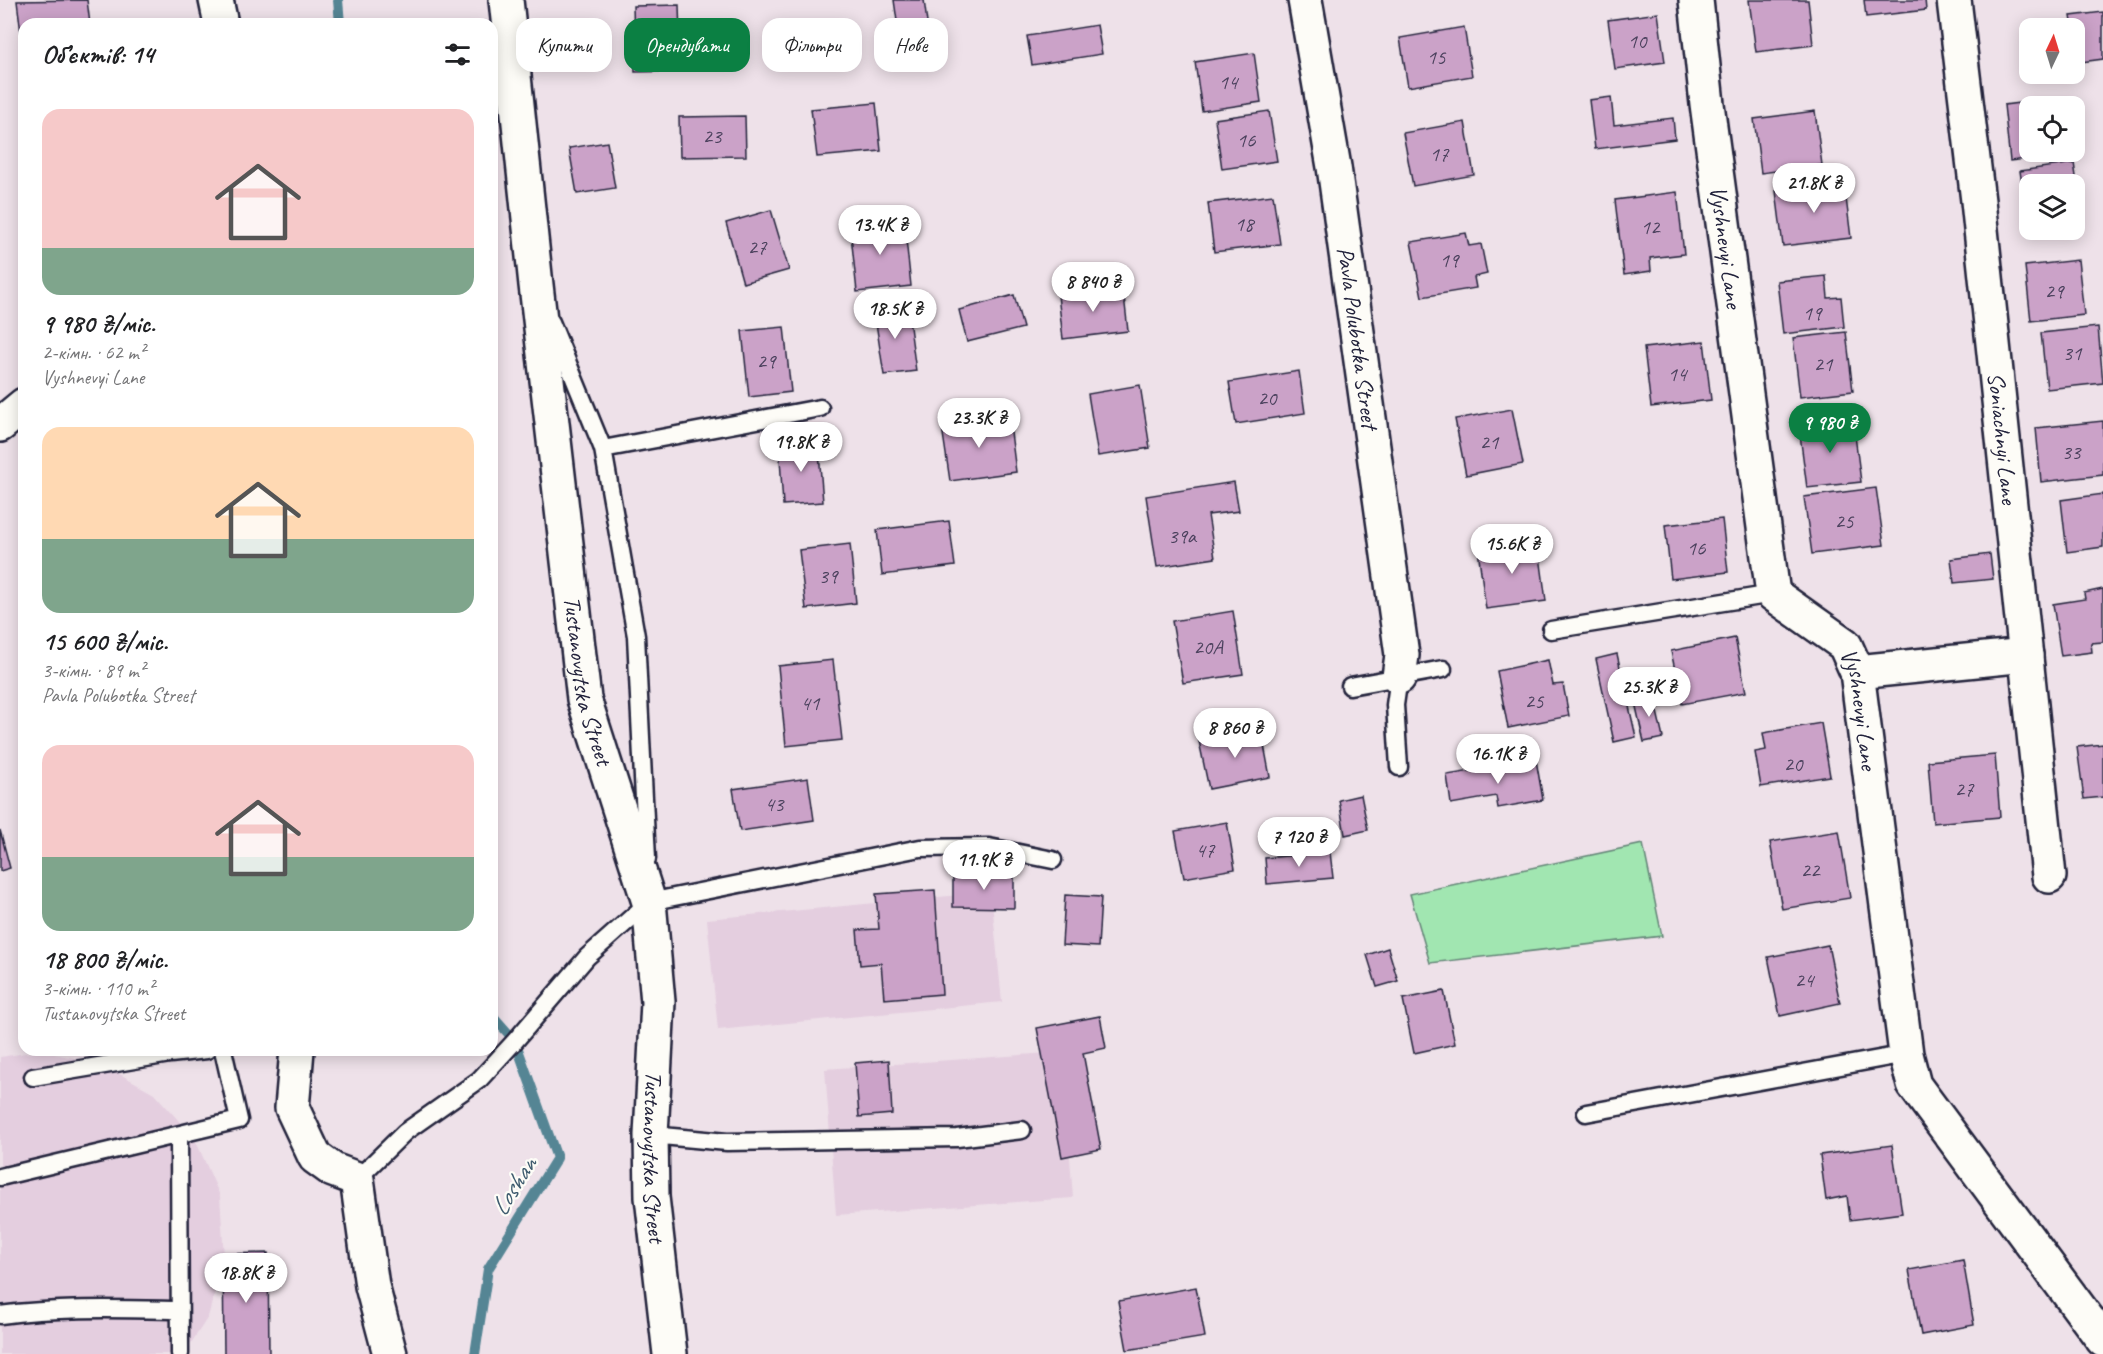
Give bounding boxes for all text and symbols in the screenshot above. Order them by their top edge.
chip: Купити [516,18,612,72]
chip: Орендувати [624,18,750,72]
chip: Фільтри [762,18,862,72]
chip: Нове [874,18,948,72]
north arrow [2019,18,2085,84]
map controls [2019,18,2085,240]
house number: 10 [1628,28,1648,54]
text: Об’єктів: 14 [42,38,154,71]
icon: filters [441,38,474,71]
house number: 15 [1427,44,1447,70]
house number: 14 [1219,69,1240,95]
button: locate [2019,96,2085,162]
house number: 23 [703,123,723,149]
house number: 16 [1237,127,1256,153]
house number: 17 [1430,141,1450,167]
icon: home [204,148,312,256]
pin: 21.8K ₴ [1759,163,1869,214]
text: 21.8K ₴ [1786,170,1842,195]
button: layers [2019,174,2085,240]
street label: Vyshnevyi Lane [1703,184,1750,312]
pin: 13.4K ₴ [825,205,935,256]
house number: 18 [1235,211,1256,237]
text: 13.4K ₴ [852,212,908,237]
house number: 12 [1641,214,1661,240]
house number: 27 [748,234,768,260]
street label: Pavla Polubotka Street [1330,245,1386,434]
house number: 19 [1440,247,1460,273]
pin: 8 840 ₴ [1038,262,1148,313]
text: 8 840 ₴ [1066,269,1120,294]
house number: 29 [2045,278,2065,304]
pin: 18.5K ₴ [840,289,950,340]
text: 18.5K ₴ [868,296,922,321]
house number: 19 [1803,300,1823,326]
text: 9 980 ₴/міс. [42,307,155,340]
text: 2-кімн. · 62 m² [42,340,145,365]
house number: 31 [2063,340,2083,366]
house number: 29 [757,348,777,374]
house number: 21 [1814,351,1834,377]
house number: 14 [1668,361,1689,387]
text: Vyshnevyi Lane [42,365,144,390]
street label: Soniachnyi Lane [1981,371,2025,508]
house number: 20 [1258,385,1278,411]
pin: 23.3K ₴ [924,398,1034,449]
pin: 9 980 ₴ [1775,403,1885,454]
text: 23.3K ₴ [951,405,1007,430]
text: 9 980 ₴ [1803,410,1857,435]
pin: 19.8K ₴ [746,422,856,473]
text: 19.8K ₴ [774,429,828,454]
house number: 21 [1480,429,1500,455]
house number: 33 [2062,439,2082,465]
icon: home [204,466,312,574]
house number: 25 [1835,508,1855,534]
house number: 39а [1168,523,1198,549]
pin: 15.6K ₴ [1457,524,1567,575]
text: 15.6K ₴ [1484,531,1540,556]
house number: 16 [1687,535,1706,561]
house number: 39 [819,563,839,589]
street label: Tustanovytska Street [557,595,620,771]
text: 15 600 ₴/міс. [42,625,168,658]
house number: 20А [1193,634,1224,660]
street label: Vyshnevyi Lane [1833,644,1885,774]
text: 3-кімн. · 89 m² [42,658,145,683]
pin: 25.3K ₴ [1594,667,1704,718]
text: 25.3K ₴ [1622,674,1676,699]
text: Pavla Polubotka Street [42,683,195,708]
house number: 25 [1525,688,1545,714]
house number: 41 [801,690,821,716]
pin: 8 860 ₴ [1180,708,1290,759]
text: 8 860 ₴ [1207,715,1263,740]
pin: 16.1K ₴ [1443,734,1553,785]
text: 16.1K ₴ [1470,741,1526,766]
house number: 20 [1784,751,1804,777]
house number: 27 [1955,776,1975,802]
icon: home [204,784,312,892]
house number: 43 [765,791,785,817]
pin: 7 120 ₴ [1244,817,1354,868]
text: 7 120 ₴ [1272,824,1326,849]
house number: 47 [1196,837,1216,863]
pin: 11.9K ₴ [929,840,1039,891]
text: 11.9K ₴ [957,847,1011,872]
house number: 22 [1801,857,1821,883]
text: 18 800 ₴/міс. [42,943,168,976]
house number: 24 [1795,967,1816,993]
text: 3-кімн. · 110 m² [42,976,154,1001]
text: Tustanovytska Street [42,1001,185,1026]
street label: Tustanovytska Street [636,1070,672,1246]
water label: Loshan [483,1149,545,1222]
pin: 18.8K ₴ [191,1253,301,1304]
text: 18.8K ₴ [218,1260,274,1285]

